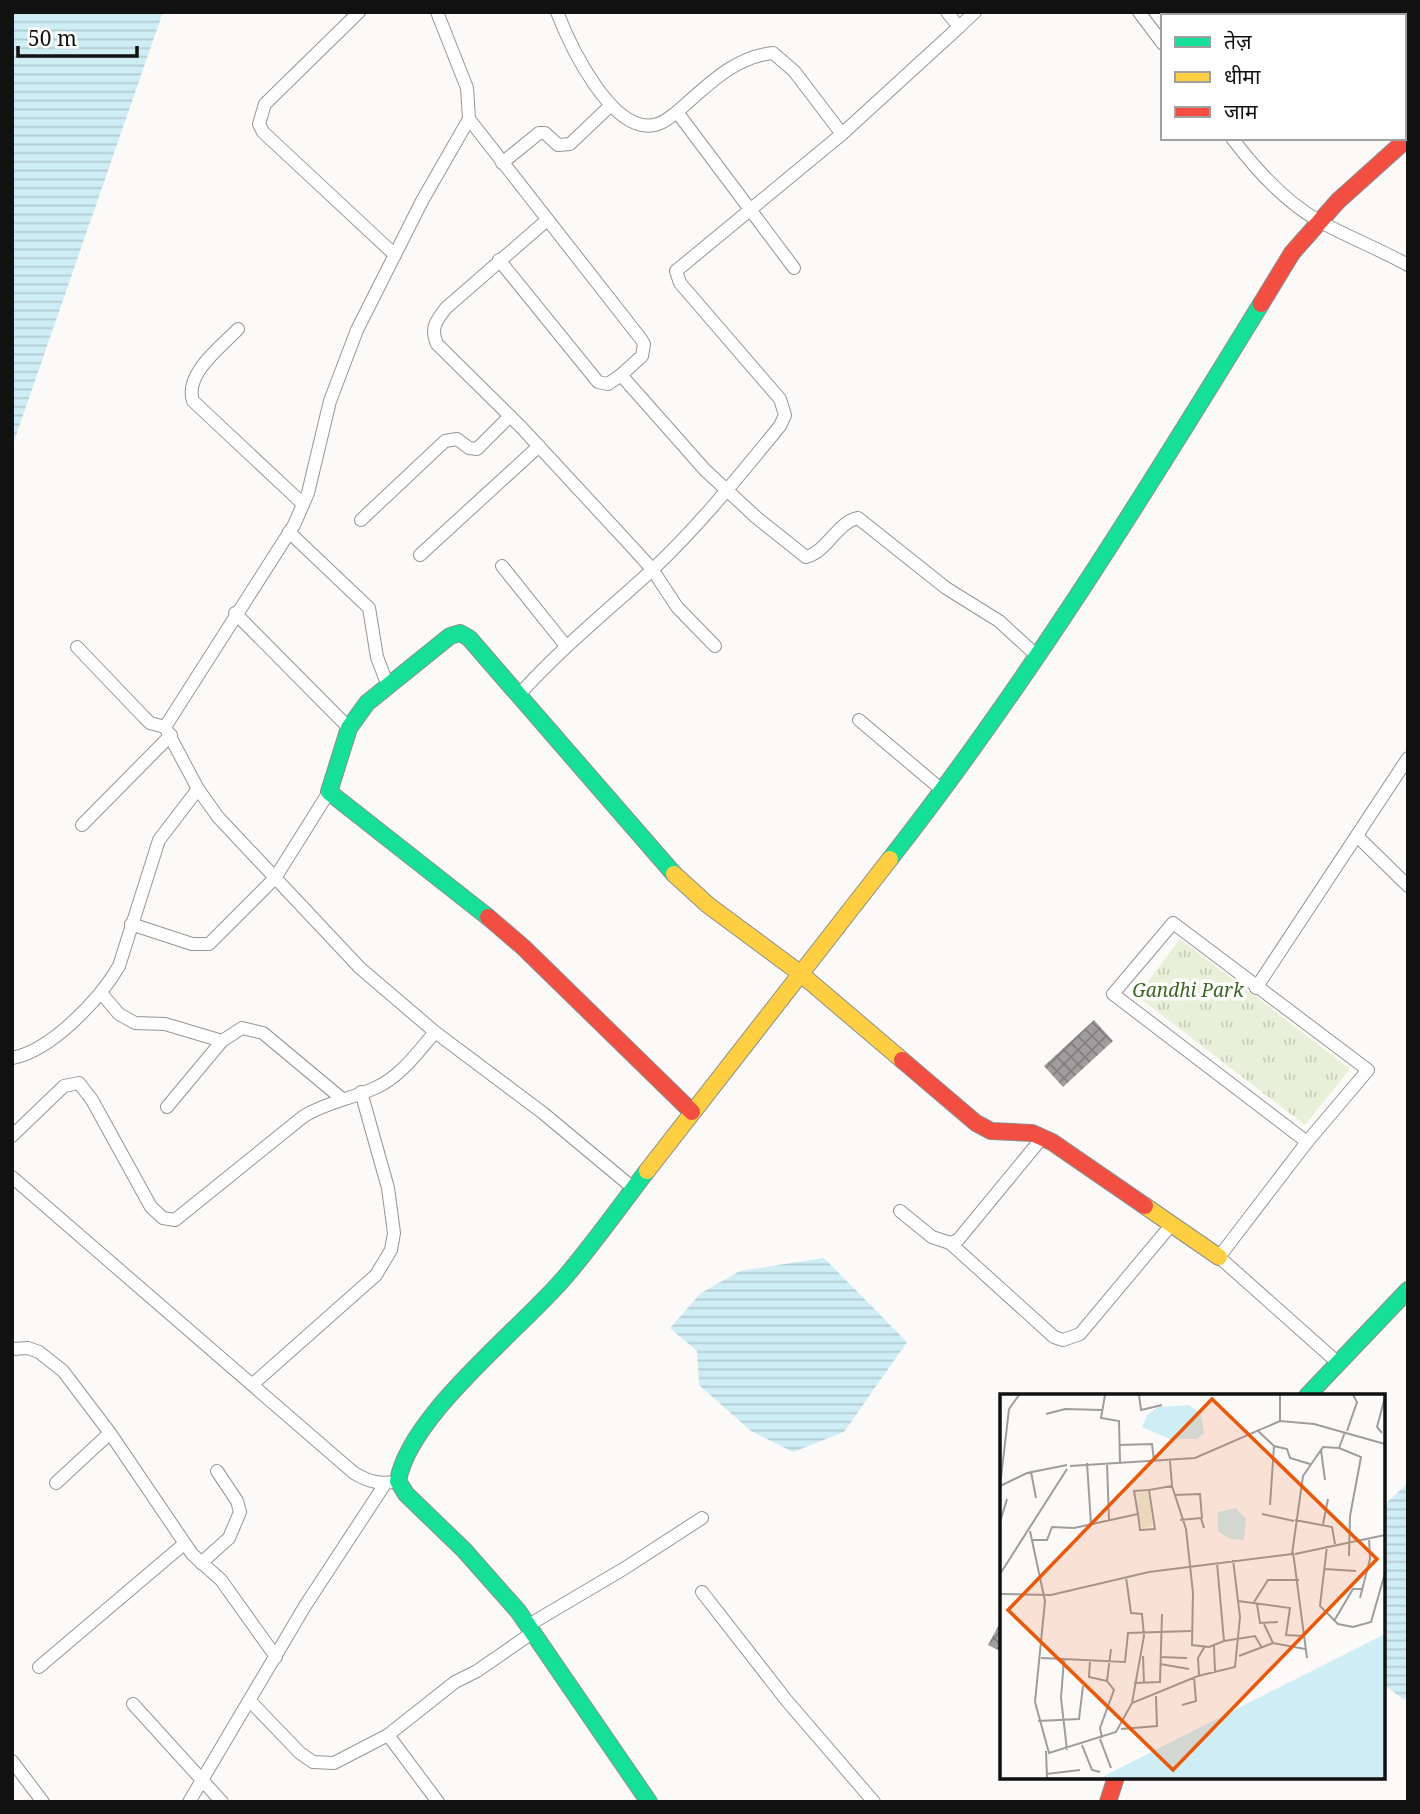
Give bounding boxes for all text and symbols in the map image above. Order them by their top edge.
scale bar [18,14,136,58]
legend [1161,14,1406,140]
text: 50 m [28,24,77,52]
text: तेज़ [1224,27,1252,55]
text: धीमा [1224,62,1261,90]
text: जाम [1224,97,1258,125]
park label: Gandhi Park [1132,977,1245,1003]
inset map [1000,1394,1385,1779]

